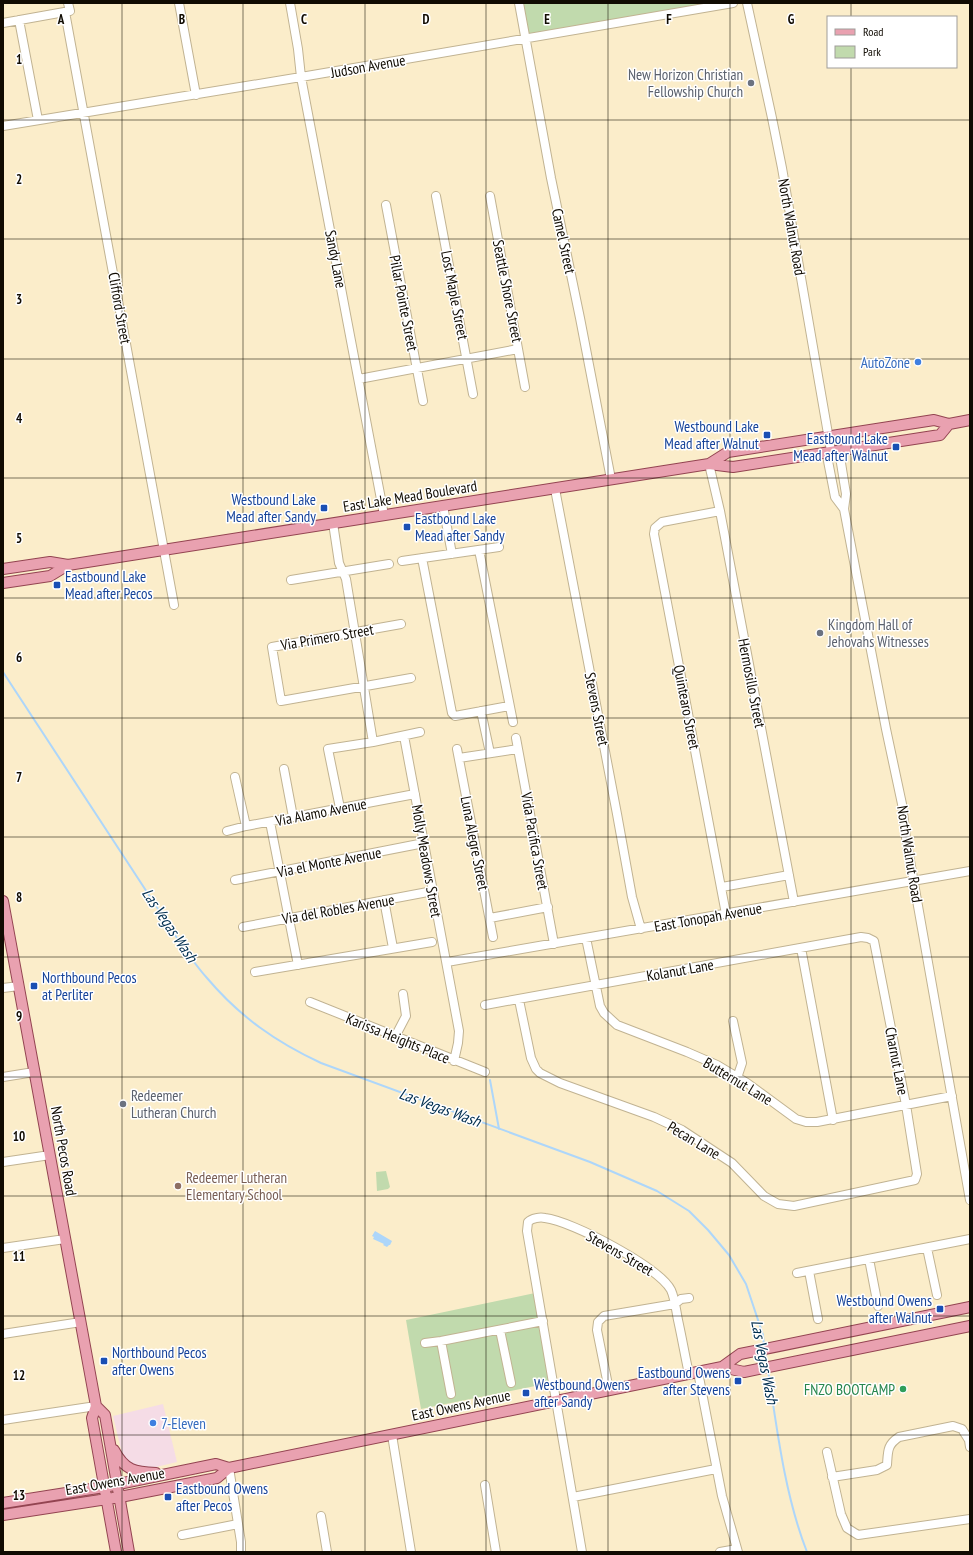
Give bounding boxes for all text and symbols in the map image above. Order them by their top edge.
text: A [57,11,65,28]
text: B [179,11,185,28]
text: C [301,11,307,28]
text: D [423,11,430,28]
text: E [544,11,550,28]
text: F [666,11,672,28]
text: G [788,11,795,28]
legend [827,16,957,68]
text: Road [863,24,883,39]
text: Park [863,44,881,59]
street label: Judson Avenue [328,50,407,82]
text: 1 [16,51,22,68]
place label: New Horizon Christian Fellowship Church [628,65,743,101]
marker: New Horizon Christian Fellowship Church [746,78,756,88]
text: 2 [16,171,22,188]
street label: North Walnut Road [774,177,810,277]
street label: Camel Street [548,207,580,275]
street label: Sandy Lane [321,228,351,290]
street label: Seattle Shore Street [489,238,527,344]
street label: Lost Maple Street [437,249,473,341]
street label: Pillar Pointe Street [385,253,423,353]
street label: Clifford Street [104,271,136,345]
text: 3 [16,291,22,308]
place label: AutoZone [861,353,910,372]
marker: AutoZone [913,357,923,367]
text: 4 [16,410,23,427]
place label: Westbound Lake Mead after Walnut [664,417,759,453]
place label: Eastbound Lake Mead after Walnut [793,429,888,465]
marker: Westbound Lake Mead after Walnut [762,430,772,440]
marker: Eastbound Lake Mead after Walnut [891,442,901,452]
street label: East Lake Mead Boulevard [342,476,478,516]
place label: Westbound Lake Mead after Sandy [226,490,316,526]
marker: Westbound Lake Mead after Sandy [319,503,329,513]
place label: Eastbound Lake Mead after Sandy [415,509,505,545]
marker: Eastbound Lake Mead after Sandy [402,522,412,532]
text: 5 [16,530,22,547]
place label: Eastbound Lake Mead after Pecos [65,567,153,603]
marker: Eastbound Lake Mead after Pecos [52,580,62,590]
place label: Kingdom Hall of Jehovahs Witnesses [827,615,929,651]
street label: Via Primero Street [278,619,375,655]
marker: Kingdom Hall of Jehovahs Witnesses [815,628,825,638]
street label: Hermosillo Street [734,637,770,729]
text: 6 [16,649,22,666]
street label: Quintearo Street [670,663,704,751]
street label: Stevens Street [581,671,613,747]
text: 7 [16,769,22,786]
street label: Vida Pacifica Street [517,790,553,891]
street label: Via Alamo Avenue [273,794,368,830]
street label: Luna Alegre Street [457,794,493,892]
street label: Molly Meadows Street [408,803,446,919]
street label: North Walnut Road [893,804,927,904]
street label: Via el Monte Avenue [274,843,383,882]
water label: Las Vegas Wash [138,884,203,967]
text: 8 [16,889,22,906]
street label: Via del Robles Avenue [279,890,396,928]
street label: East Tonopah Avenue [653,898,763,936]
street label: Kolanut Lane [645,955,715,985]
place label: Northbound Pecos at Perliter [42,968,137,1004]
marker: Northbound Pecos at Perliter [29,981,39,991]
text: 9 [16,1008,22,1025]
street label: Karissa Heights Place [343,1009,453,1067]
street label: Charnut Lane [881,1025,913,1097]
street label: Butternut Lane [700,1053,776,1109]
water label: Las Vegas Wash [397,1083,484,1131]
place label: Redeemer Lutheran Church [131,1086,216,1122]
marker: Redeemer Lutheran Church [118,1099,128,1109]
street label: North Pecos Road [47,1105,81,1197]
street label: Pecan Lane [664,1117,724,1163]
text: 10 [13,1128,25,1145]
place label: Redeemer Lutheran Elementary School [186,1168,287,1204]
marker: Redeemer Lutheran Elementary School [173,1181,183,1191]
street label: Stevens Street [583,1226,657,1280]
text: 11 [13,1248,25,1265]
place label: Westbound Owens after Walnut [837,1291,932,1327]
marker: Westbound Owens after Walnut [935,1304,945,1314]
water label: Las Vegas Wash [747,1318,783,1407]
place label: Northbound Pecos after Owens [112,1343,207,1379]
marker: Northbound Pecos after Owens [99,1356,109,1366]
place label: Eastbound Owens after Stevens [638,1363,730,1399]
text: 12 [13,1367,25,1384]
place label: Westbound Owens after Sandy [534,1375,630,1411]
marker: Eastbound Owens after Stevens [733,1376,743,1386]
place label: FNZO BOOTCAMP [804,1380,895,1399]
marker: FNZO BOOTCAMP [898,1384,908,1394]
street label: East Owens Avenue [410,1385,512,1425]
marker: Westbound Owens after Sandy [521,1388,531,1398]
place label: 7-Eleven [161,1414,206,1433]
marker: 7-Eleven [148,1418,158,1428]
street label: East Owens Avenue [64,1463,166,1499]
place label: Eastbound Owens after Pecos [176,1479,268,1515]
text: 13 [13,1487,25,1504]
marker: Eastbound Owens after Pecos [163,1492,173,1502]

